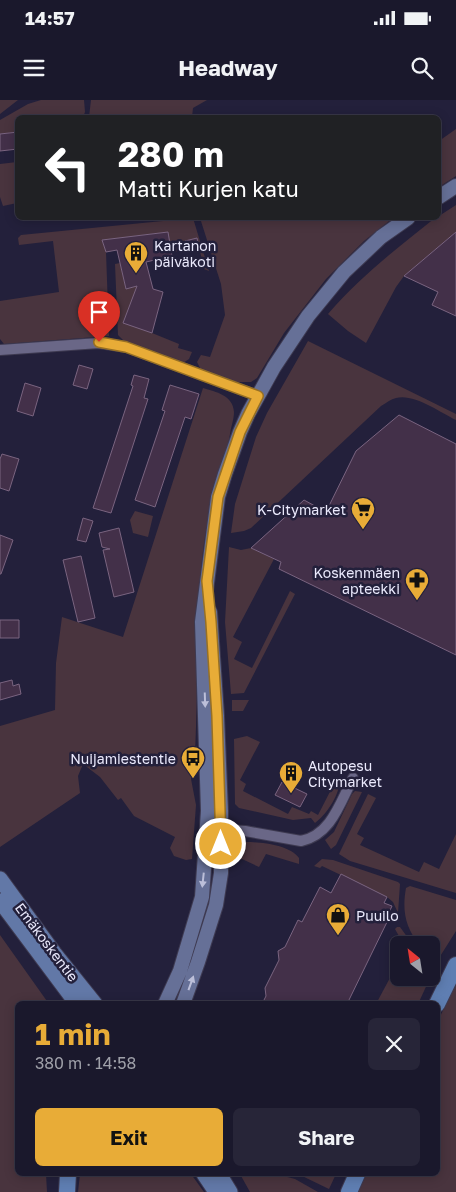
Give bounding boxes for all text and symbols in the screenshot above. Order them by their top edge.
text: 14:57 [25,6,75,29]
icon: menu [20,54,48,82]
text: Headway [178,54,278,81]
icon: search [408,54,436,82]
text: 280 m [118,133,224,175]
icon: left [35,135,100,200]
text: Matti Kurjen katu [118,175,299,202]
place label: Kartanon päiväkoti [154,237,216,270]
building icon: Kartanon päiväkoti [123,240,149,274]
pin [78,291,120,342]
icon: arrive [85,298,113,326]
supermarket icon: K-Citymarket [350,496,376,530]
place label: K-Citymarket [257,501,346,518]
place label: Koskenmäen apteekki [313,564,400,597]
pharmacy icon: Koskenmäen apteekki [404,567,430,601]
one-way arrow [201,692,209,708]
bus stop icon: Nuijamiestentie [180,745,206,779]
place label: Nuijamiestentie [70,750,176,767]
place label: Autopesu Citymarket [308,757,382,790]
building icon: Autopesu Citymarket [278,760,304,794]
position arrow [194,817,246,869]
one-way arrow [199,872,207,888]
street label: Emäkoskentie [12,899,82,985]
shop icon: Puuilo [325,902,351,936]
place label: Puuilo [356,907,399,924]
north arrow [390,936,440,986]
map controls [390,936,440,986]
one-way arrow [187,975,195,990]
text: 1 min [35,1016,111,1052]
button: close [368,1018,420,1070]
text: 380 m · 14:58 [35,1053,136,1073]
button: Exit [35,1108,223,1166]
button: Share [233,1108,420,1166]

